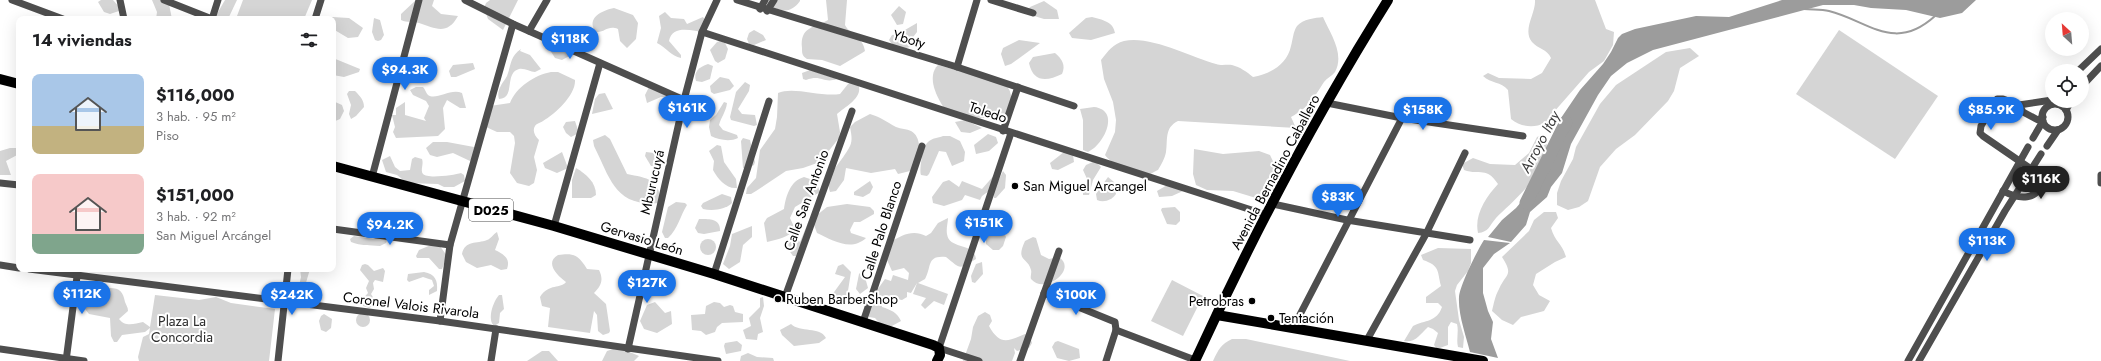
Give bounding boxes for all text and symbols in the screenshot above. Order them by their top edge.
north arrow [2045,12,2089,56]
map controls [2045,12,2089,108]
street label: Yboty [890,25,929,54]
pin: $118K [542,26,598,60]
text: 14 viviendas [32,28,132,52]
icon: filters [298,29,320,51]
text: $118K [551,29,589,48]
pin: $94.3K [372,57,438,91]
text: $94.3K [381,60,429,79]
button: locate [2045,64,2089,108]
text: $116,000 [156,83,235,107]
icon: home [64,90,112,138]
street label: Avenida Bernadino Caballero [1226,91,1325,253]
pin: $161K [659,95,715,129]
street label: Toledo [966,96,1010,128]
pin: $158K [1395,97,1451,131]
pin: $85.9K [1958,97,2024,131]
text: $161K [667,98,707,117]
text: $158K [1403,100,1443,119]
text: $85.9K [1968,100,2014,119]
water label: Arroyo Itay [1514,106,1566,178]
text: 3 hab. · 95 m² [156,107,236,126]
text: Piso [156,126,179,145]
street label: Calle San Antonio [778,146,834,253]
street label: Mburucuyá [635,148,669,216]
pin: $116K [2013,166,2069,200]
text: $116K [2021,169,2061,188]
place label: San Miguel Arcangel [1023,176,1147,196]
street label: Calle Palo Blanco [856,178,906,282]
marker: San Miguel Arcangel [1010,181,1020,191]
text: $151,000 [156,183,234,207]
pin: $83K [1314,184,1362,218]
text: $83K [1321,187,1355,206]
icon: home [64,190,112,238]
road number: D025 [469,199,513,221]
text: 3 hab. · 92 m² [156,207,236,226]
pin: $151K [956,210,1012,244]
pin: $94.2K [357,212,423,246]
text: $151K [965,213,1003,232]
text: $94.2K [366,215,414,234]
street label: Gervasio León [598,216,686,260]
text: San Miguel Arcángel [156,226,271,245]
pin: $113K [1959,228,2015,262]
text: $113K [1968,231,2006,250]
pin: $127K [619,270,675,304]
text: $127K [627,273,667,292]
pin: $112K [54,281,110,315]
pin: $242K [264,282,320,316]
pin: $100K [1048,282,1104,316]
text: $112K [63,284,101,303]
text: $242K [270,285,314,304]
text: $100K [1055,285,1097,304]
street label: Coronel Valois Rivarola [342,287,480,323]
place label: Ruben BarberShop [786,289,898,309]
place label: Petrobras [1189,291,1244,311]
marker: Ruben BarberShop [773,294,783,304]
marker: Petrobras [1247,296,1257,306]
place label: Tentación [1279,308,1334,328]
park label: Plaza La Concordia [151,311,213,347]
marker: Tentación [1266,313,1276,323]

